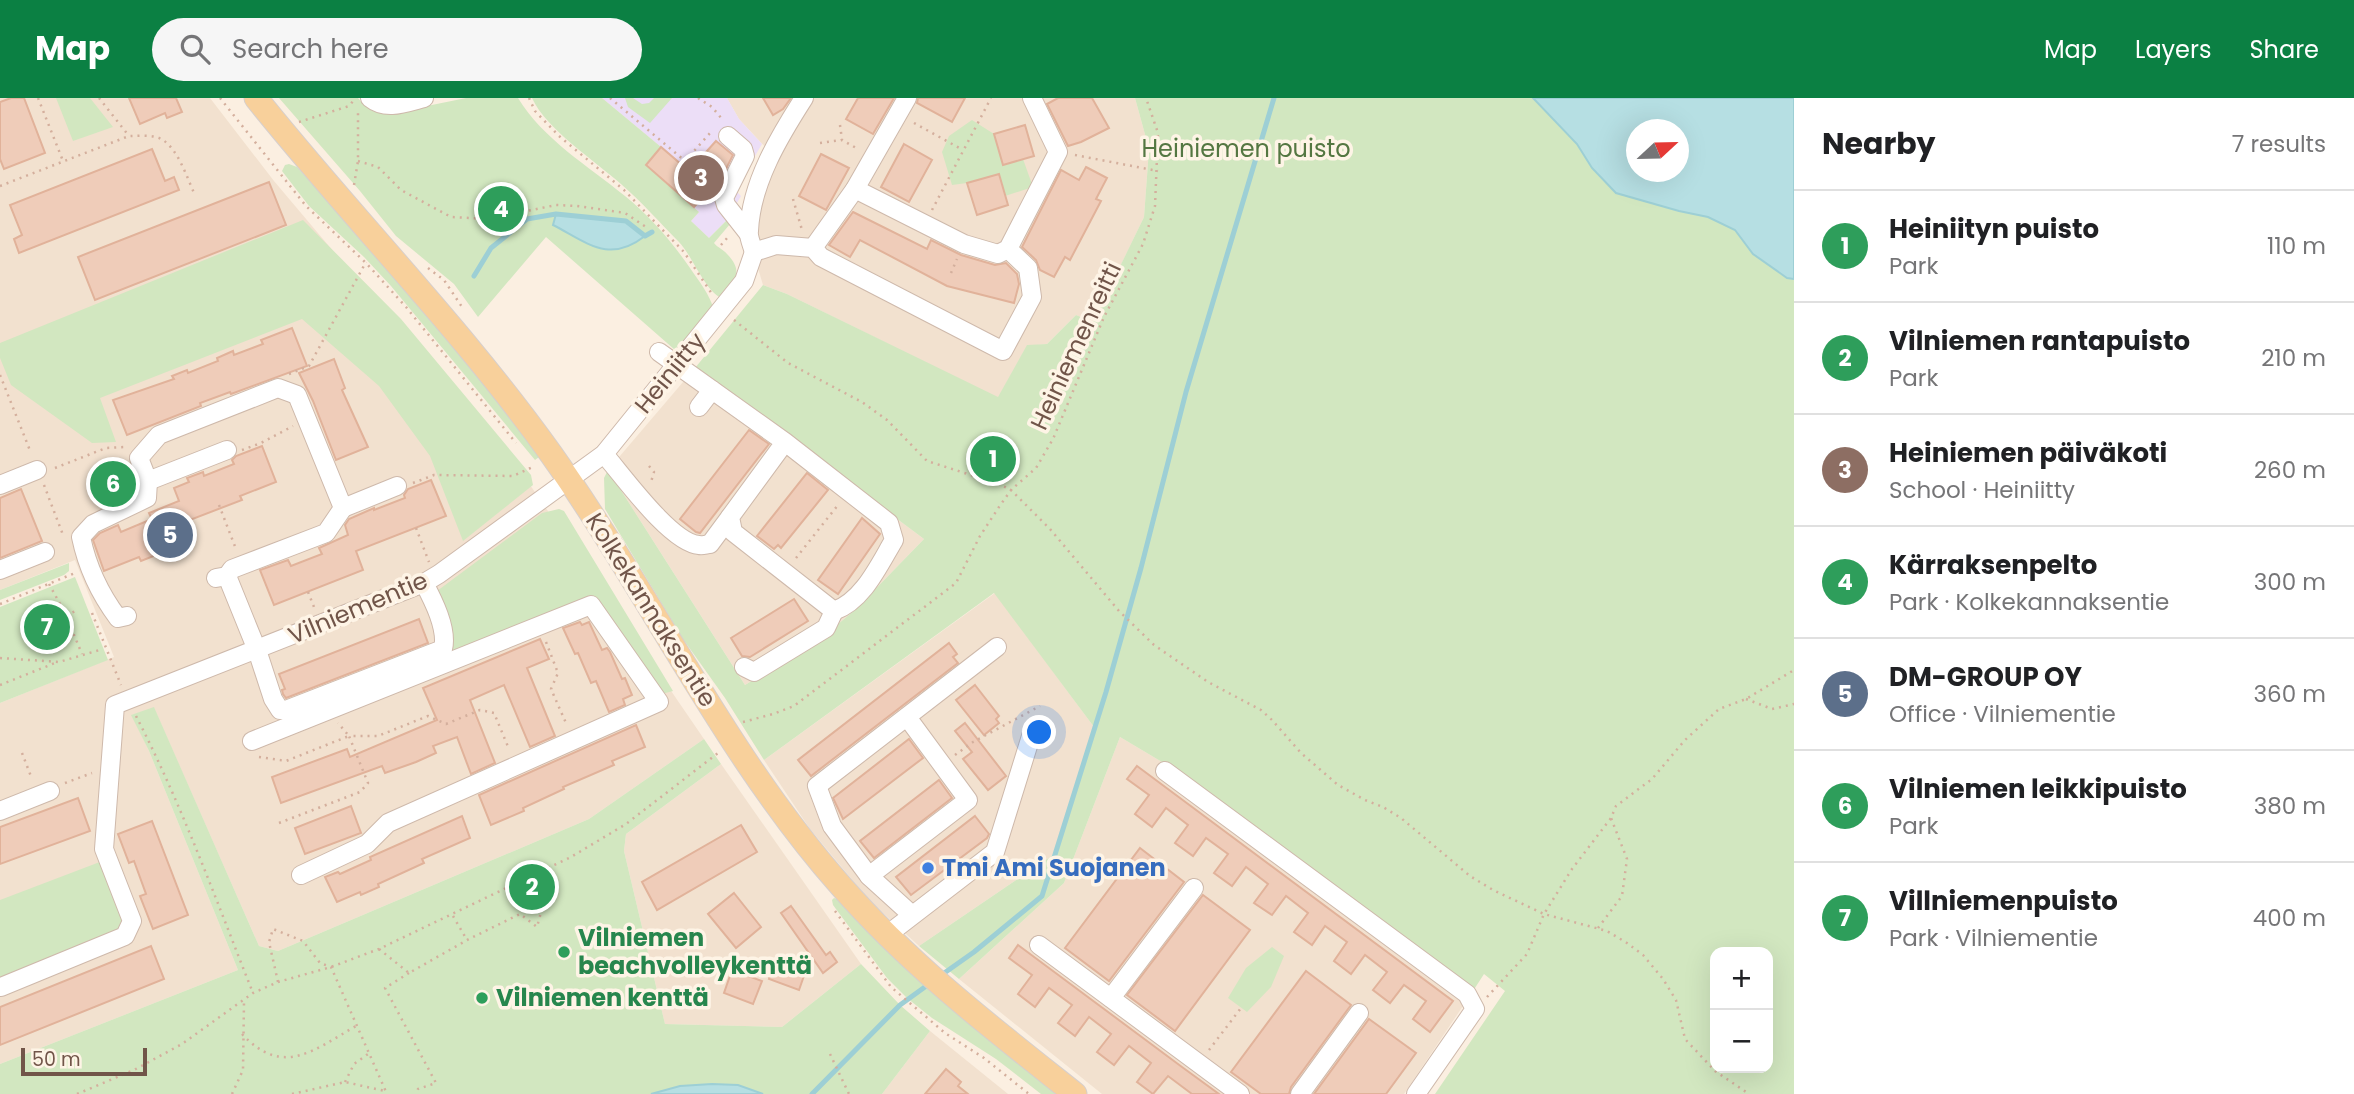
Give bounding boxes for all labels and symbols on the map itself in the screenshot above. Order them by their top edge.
north arrow [1626,119,1689,182]
park label: Heiniemen puisto [1141,132,1351,165]
pin: 3 [678,152,724,204]
pin: 4 [478,183,524,235]
street label: Heiniemenreitti [1022,257,1129,435]
street label: Heiniitty [627,325,713,420]
pin: 1 [970,433,1016,485]
pin: 6 [90,458,136,510]
street label: Kolkekannaksentie [578,506,725,713]
pin: 5 [147,509,193,561]
street label: Vilniementie [283,563,433,652]
pin: 7 [24,601,70,653]
your location [1022,715,1056,749]
place label: Tmi Ami Suojanen [942,851,1166,884]
marker: Tmi Ami Suojanen [920,860,936,876]
pin: 2 [509,861,555,913]
place label: Vilniemen beachvolleykenttä [578,921,812,982]
marker: Vilniemen beachvolleykenttä [556,944,572,960]
place label: Vilniemen kenttä [496,981,709,1014]
marker: Vilniemen kenttä [474,990,490,1006]
scale bar [21,1045,147,1077]

